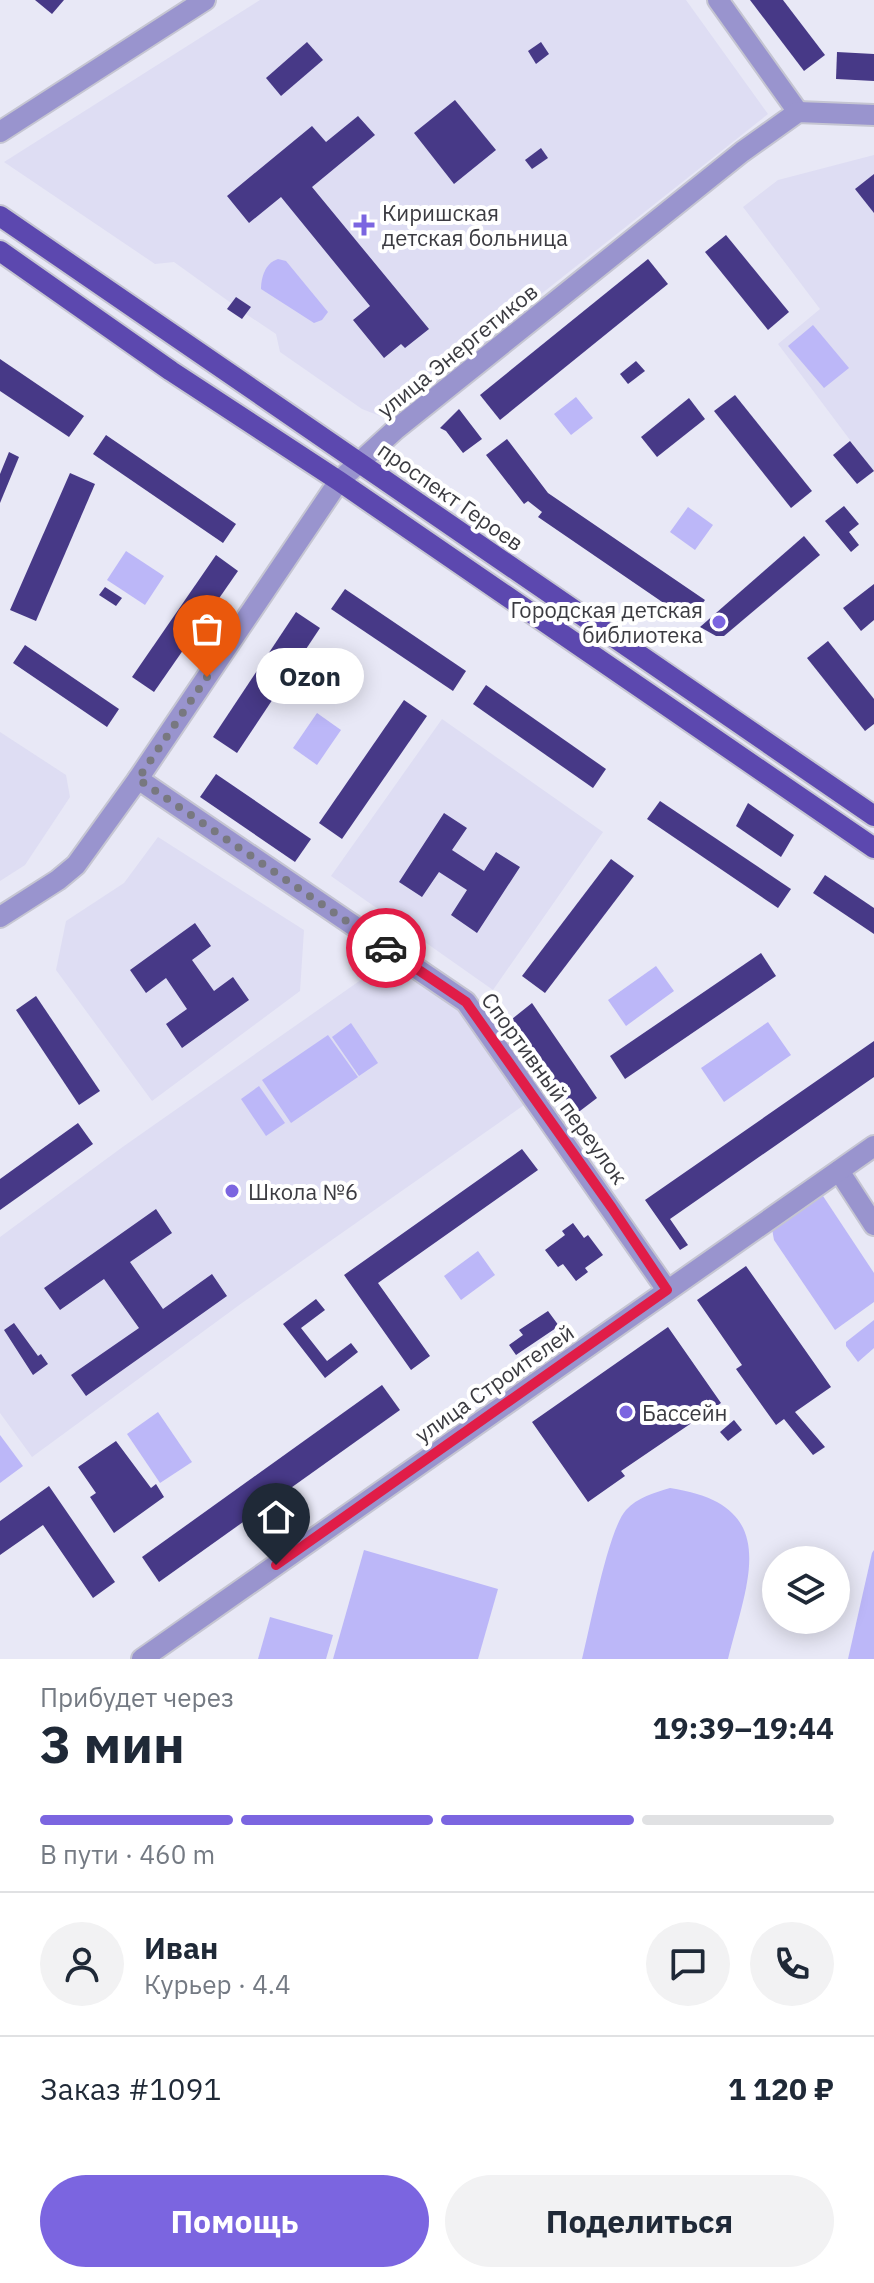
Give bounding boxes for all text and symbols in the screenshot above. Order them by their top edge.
place label: Киришская детская больница [382,198,568,252]
marker: Киришская детская больница [353,214,375,236]
street label: улица Энергетиков [371,276,543,424]
street label: проспект Героев [372,435,530,557]
pin [173,595,241,677]
place label: Городская детская библиотека [511,595,703,649]
icon: bag [185,607,229,651]
marker: Городская детская библиотека [710,613,728,631]
callout: Ozon [255,649,363,705]
text: Ozon [279,659,341,693]
courier [346,908,426,988]
icon: car [364,926,408,970]
street label: Спортивный переулок [476,986,634,1190]
place label: Школа №6 [248,1177,358,1206]
marker: Школа №6 [223,1182,241,1200]
street label: улица Строителей [409,1317,579,1449]
place label: Бассейн [642,1398,728,1427]
marker: Бассейн [617,1403,635,1421]
pin [242,1483,310,1565]
icon: home [254,1495,298,1539]
map controls [762,1546,850,1634]
button: layers [762,1546,850,1634]
text: Прибудет через [40,1680,234,1714]
text: 19:39–19:44 [653,1708,834,1747]
text: 3 мин [40,1710,185,1777]
text: В пути · 460 m [40,1837,215,1871]
button: person [40,1922,124,2006]
button: chat [646,1922,730,2006]
button: phone [750,1922,834,2006]
text: Иван [144,1928,218,1967]
text: Курьер · 4.4 [144,1967,291,2001]
text: Заказ #1091 [40,2069,222,2108]
text: 1 120 ₽ [728,2069,834,2108]
button: Помощь [40,2175,429,2267]
button: Поделиться [445,2175,834,2267]

